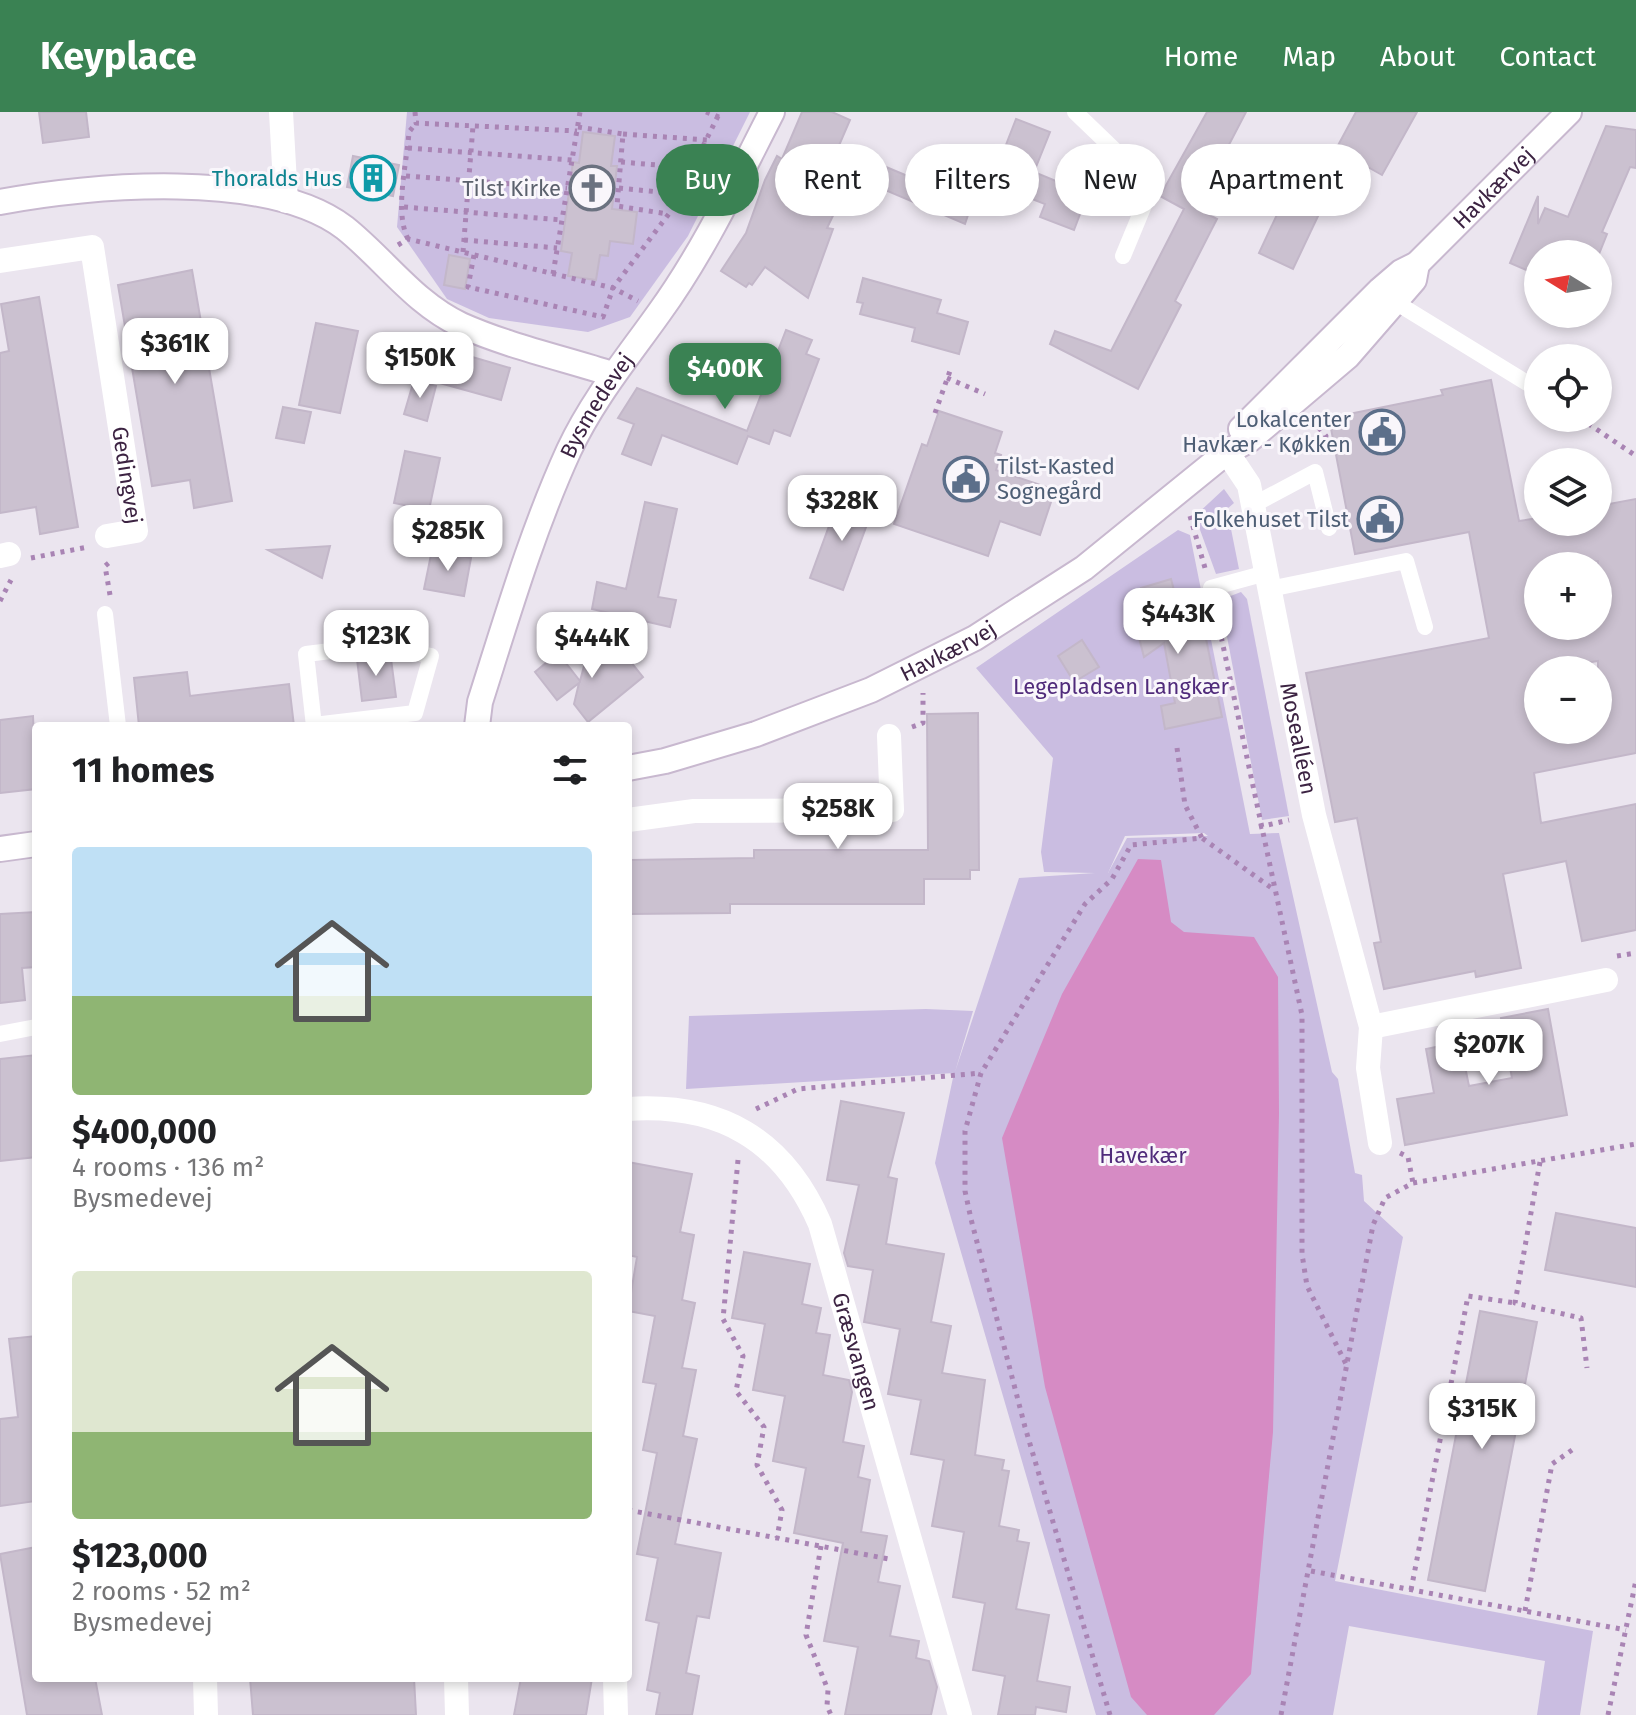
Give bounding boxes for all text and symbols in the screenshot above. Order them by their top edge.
text: Keyplace [40,33,197,79]
text: Home [1164,40,1238,73]
text: Map [1282,40,1336,73]
text: About [1380,40,1455,73]
text: Contact [1499,40,1596,73]
street label: Havkærvej [1447,142,1540,235]
chip: Buy [656,144,759,216]
chip: Rent [775,144,889,216]
chip: Filters [905,144,1039,216]
chip: New [1055,144,1165,216]
chip: Apartment [1181,144,1371,216]
building icon: Thoralds Hus [349,154,397,202]
church icon: Tilst Kirke [568,164,616,212]
place label: Thoralds Hus [212,165,342,192]
place label: Tilst Kirke [462,175,561,202]
north arrow [1524,240,1612,328]
map controls [1524,240,1612,744]
pin: $361K [119,318,231,386]
text: $361K [140,328,210,359]
pin: $150K [364,332,476,400]
text: $150K [384,342,456,373]
pin: $400K [669,343,781,411]
button: locate [1524,344,1612,432]
street label: Bysmedevej [554,348,639,462]
text: $400K [687,353,763,384]
place label: Lokalcenter Havkær - Køkken [1182,406,1352,458]
public building icon: Lokalcenter Havkær - Køkken [1358,408,1406,456]
street label: Gedingvej [106,425,148,526]
button: layers [1524,448,1612,536]
place label: Tilst-Kasted Sognegård [997,453,1115,505]
public building icon: Tilst-Kasted Sognegård [942,455,990,503]
pin: $328K [786,475,898,543]
text: $328K [806,485,878,516]
public building icon: Folkehuset Tilst [1356,495,1404,543]
pin: $285K [392,505,504,573]
place label: Folkehuset Tilst [1193,506,1349,533]
text: $285K [412,515,484,546]
button: + [1524,552,1612,640]
pin: $443K [1122,588,1234,656]
text: $443K [1141,598,1215,629]
pin: $123K [320,610,432,678]
pin: $444K [536,612,648,680]
street label: Havkærvej [896,615,1001,687]
text: $123K [342,620,410,651]
text: $444K [555,622,629,653]
button: − [1524,656,1612,744]
park label: Legepladsen Langkær [1013,673,1230,700]
street label: Mosealléen [1274,680,1323,797]
icon: filters [548,748,592,792]
text: 11 homes [72,750,214,791]
pin: $258K [782,783,894,851]
text: $258K [802,793,874,824]
icon: home [260,899,404,1043]
pin: $207K [1433,1019,1545,1087]
text: $207K [1454,1029,1524,1060]
text: $400,000 [72,1111,217,1152]
park label: Havekær [1099,1142,1187,1169]
text: 4 rooms · 136 m² [72,1152,264,1183]
text: Bysmedevej [72,1183,213,1214]
street label: Græsvangen [826,1290,886,1414]
icon: home [260,1323,404,1467]
pin: $315K [1426,1383,1538,1451]
text: $315K [1447,1393,1517,1424]
text: $123,000 [72,1535,208,1576]
text: 2 rooms · 52 m² [72,1576,251,1607]
text: Bysmedevej [72,1607,213,1638]

